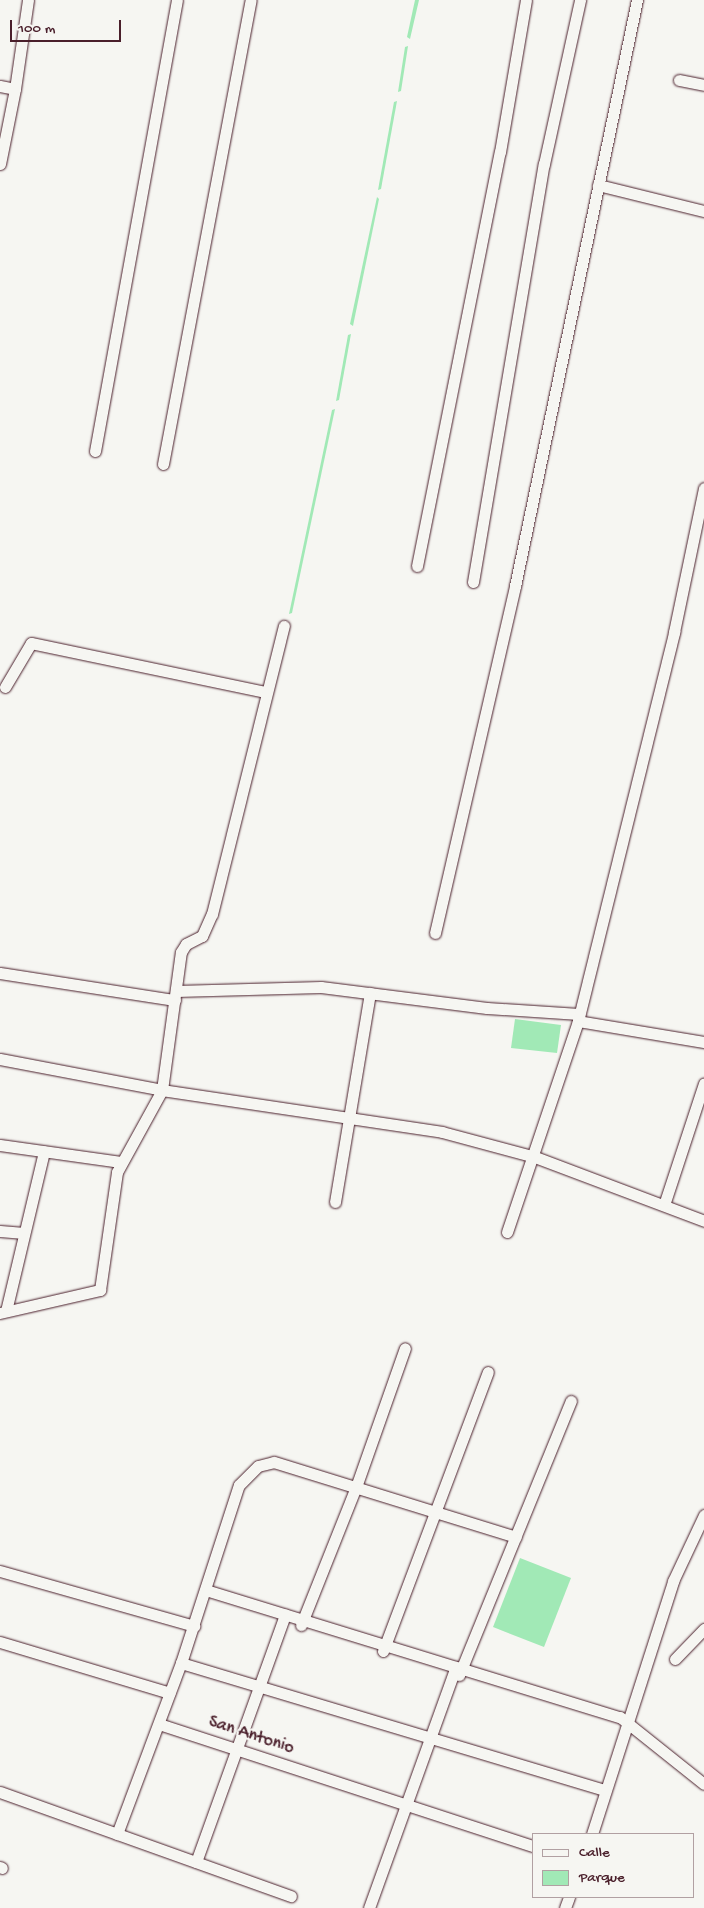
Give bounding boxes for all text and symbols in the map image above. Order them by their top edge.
scale bar [12,10,124,42]
text: 100 m [18,20,55,38]
street label: San Antonio [205,1712,297,1760]
legend [532,1833,694,1898]
text: Calle [579,1844,610,1862]
text: Parque [579,1869,625,1887]

